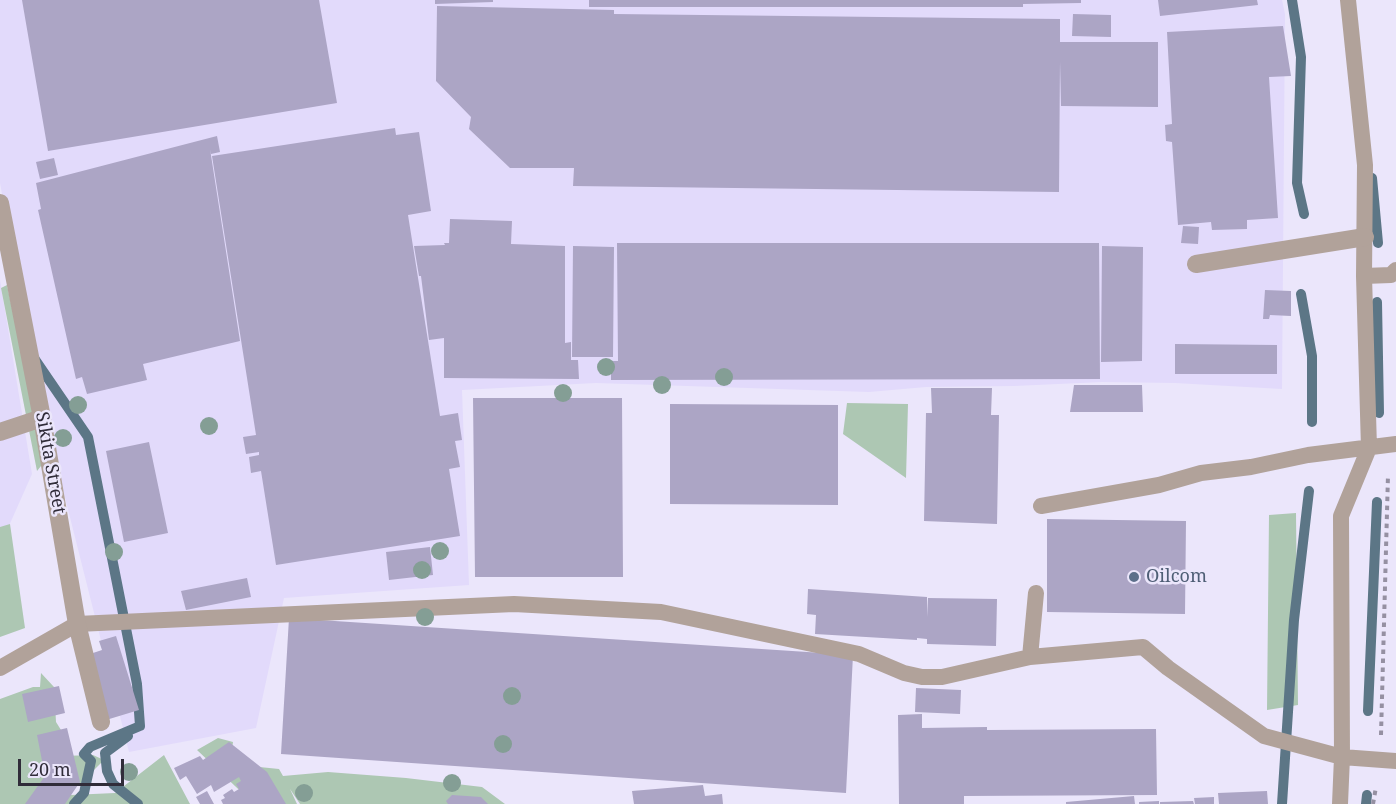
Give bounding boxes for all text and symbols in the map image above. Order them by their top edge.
street label: Sikita Street [30,410,70,516]
place label: Oilcom [1146,566,1207,588]
marker: Oilcom [1127,570,1141,584]
scale bar [21,747,128,785]
text: 20 m [29,757,71,781]

